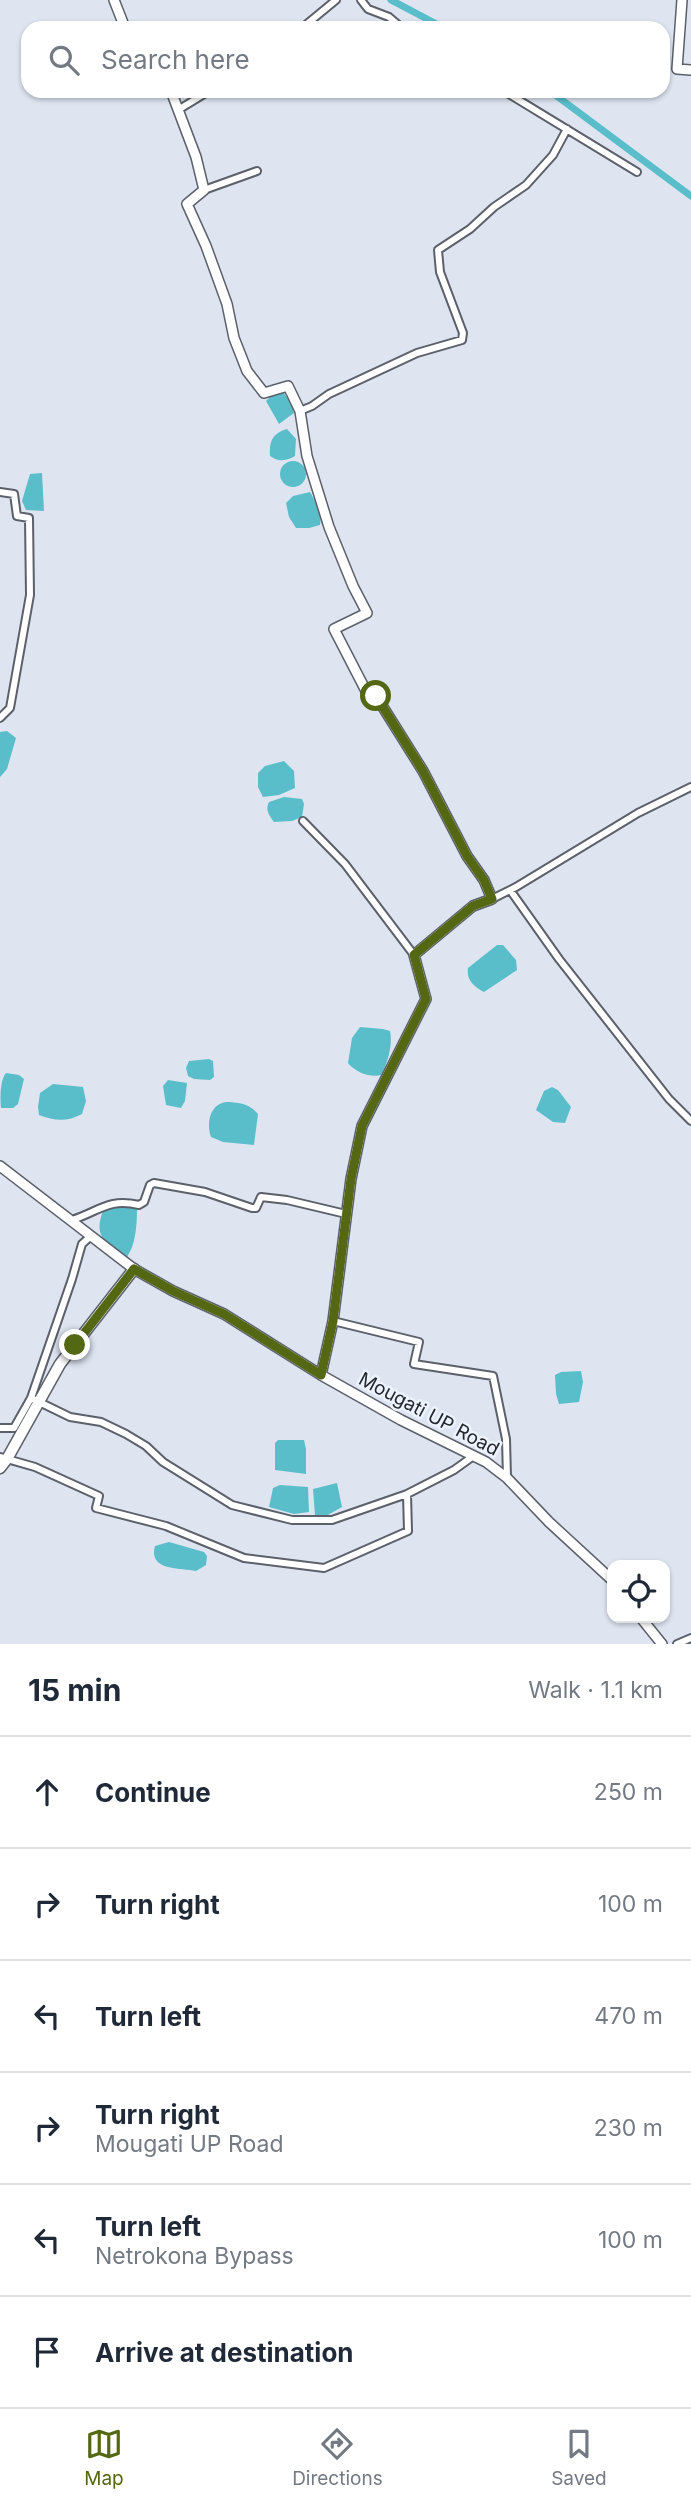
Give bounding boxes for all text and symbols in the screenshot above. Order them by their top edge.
search box [21,21,670,98]
icon: search [45,41,83,79]
text: Search here [101,44,250,75]
route start [360,680,391,711]
route end [59,1329,90,1360]
street label: Mougati UP Road [355,1367,503,1461]
map controls [607,1560,670,1623]
button: locate [607,1560,670,1623]
text: 15 min [28,1672,121,1708]
text: Walk · 1.1 km [528,1676,663,1704]
icon: ahead [28,1773,66,1811]
text: Continue [95,1777,211,1808]
text: 250 m [594,1778,663,1806]
icon: right [28,1885,66,1923]
text: Turn right [95,1889,220,1920]
text: 100 m [598,1890,663,1918]
icon: left [28,1997,66,2035]
text: Turn left [95,2001,201,2032]
text: 470 m [594,2002,663,2030]
text: Turn right [95,2099,220,2130]
icon: right [28,2109,66,2147]
text: 230 m [594,2114,663,2142]
text: Mougati UP Road [95,2130,284,2158]
text: Turn left [95,2211,201,2242]
icon: left [28,2221,66,2259]
text: 100 m [598,2226,663,2254]
text: Netrokona Bypass [95,2242,294,2270]
icon: arrive [28,2333,66,2371]
text: Arrive at destination [95,2337,354,2368]
tab: Map [84,2425,124,2490]
tab: Directions [292,2425,383,2490]
tab: Saved [551,2425,607,2490]

